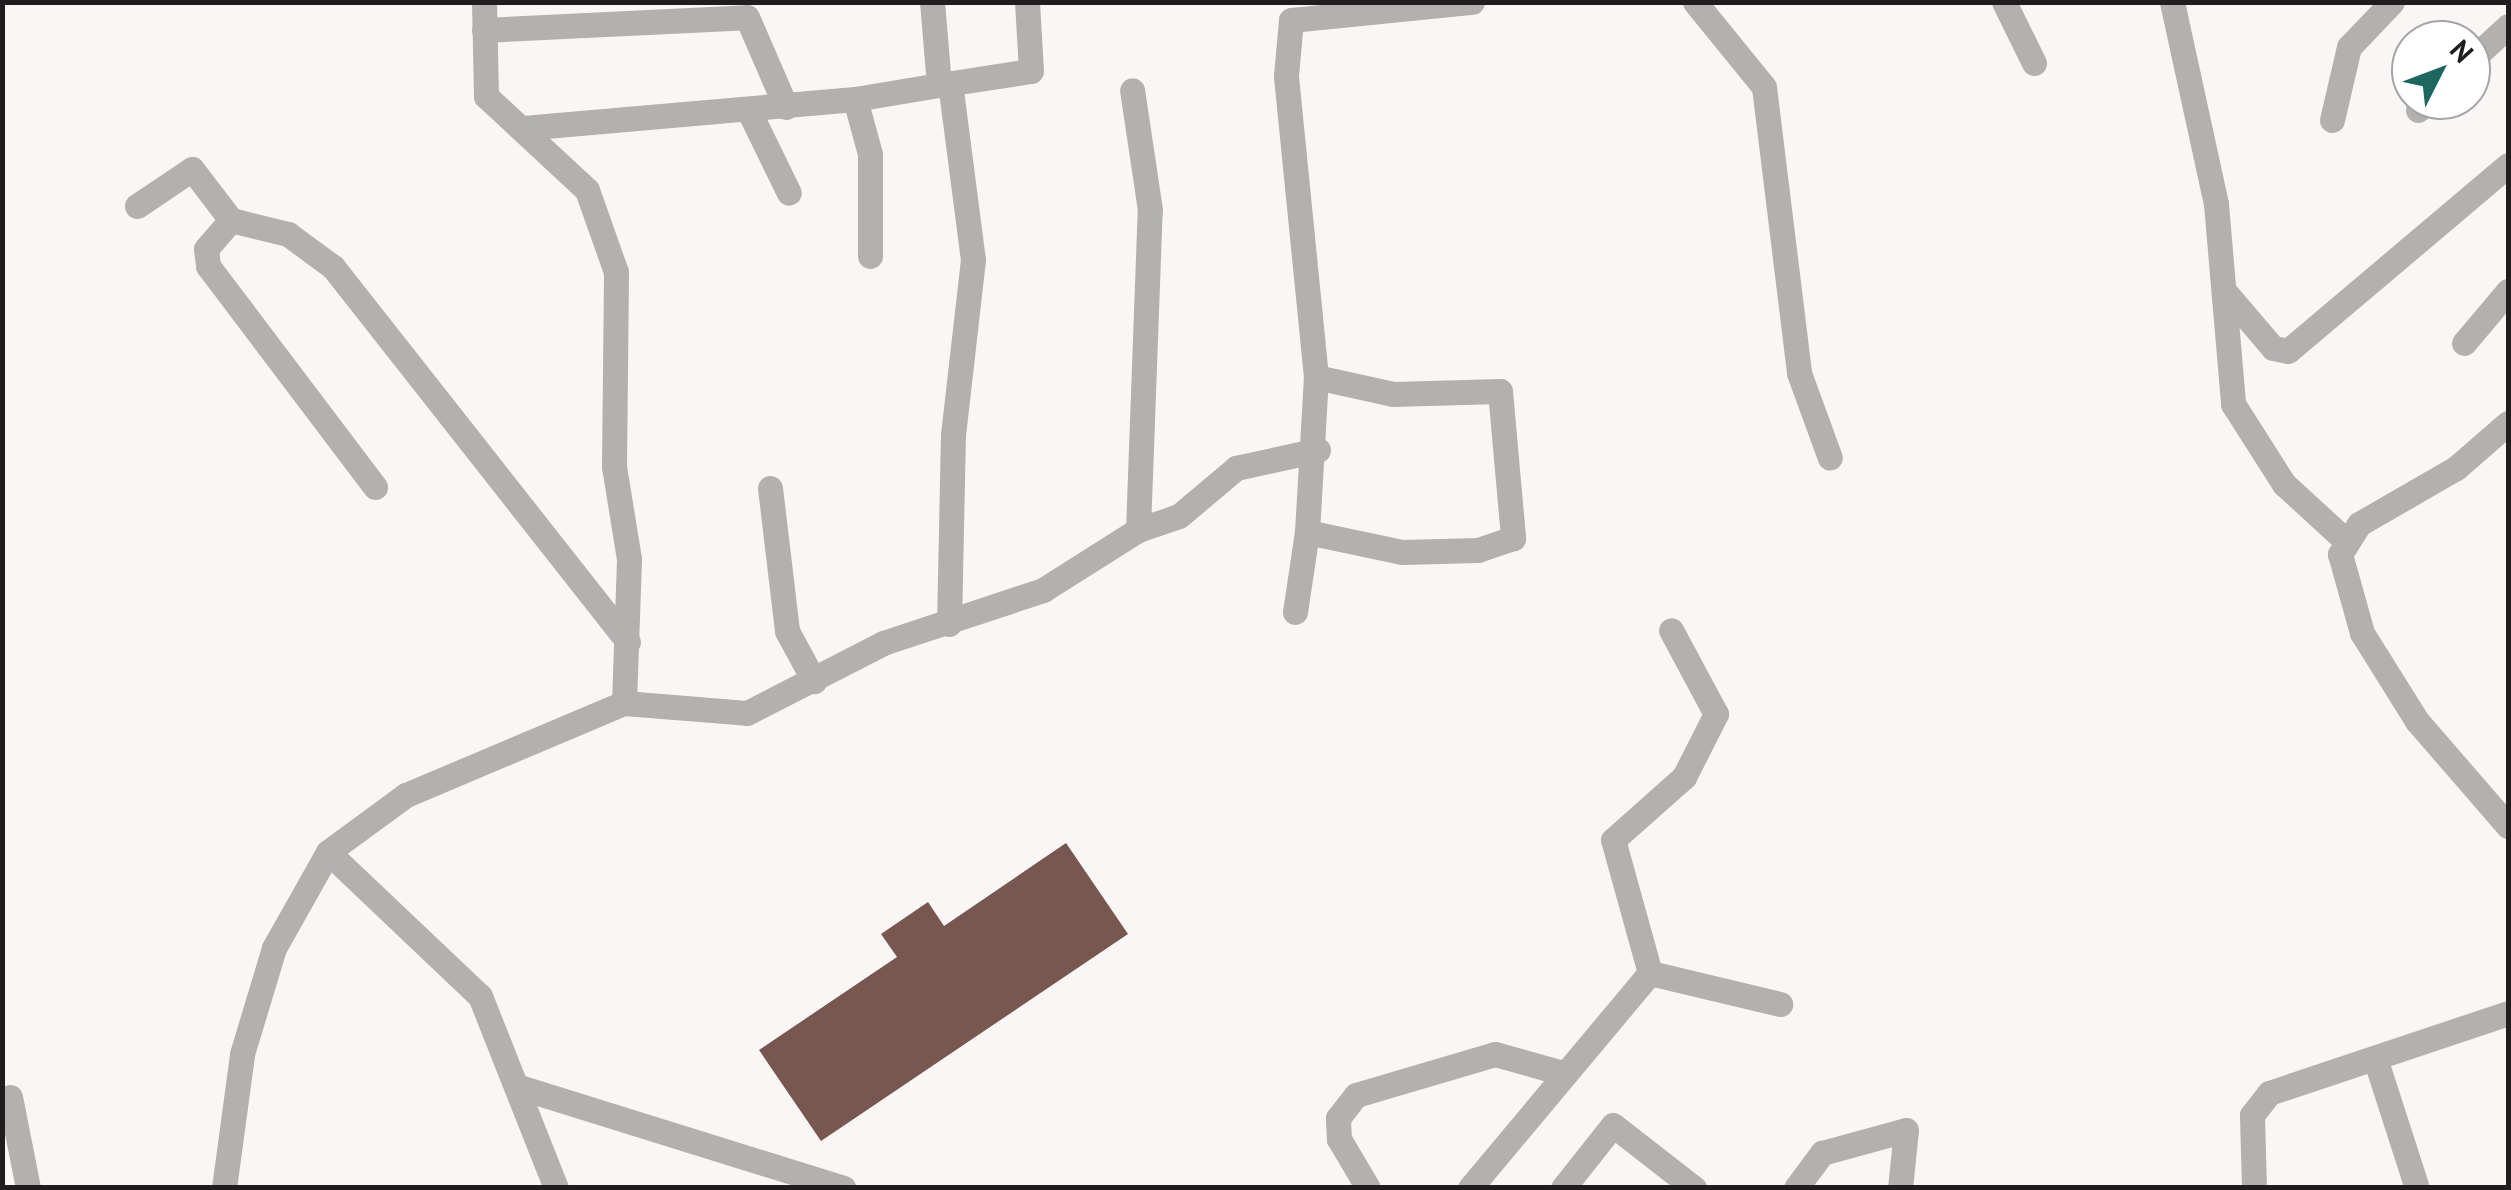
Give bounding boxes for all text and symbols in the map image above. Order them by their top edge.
north arrow [2391,20,2491,120]
text: N [2442,32,2482,70]

